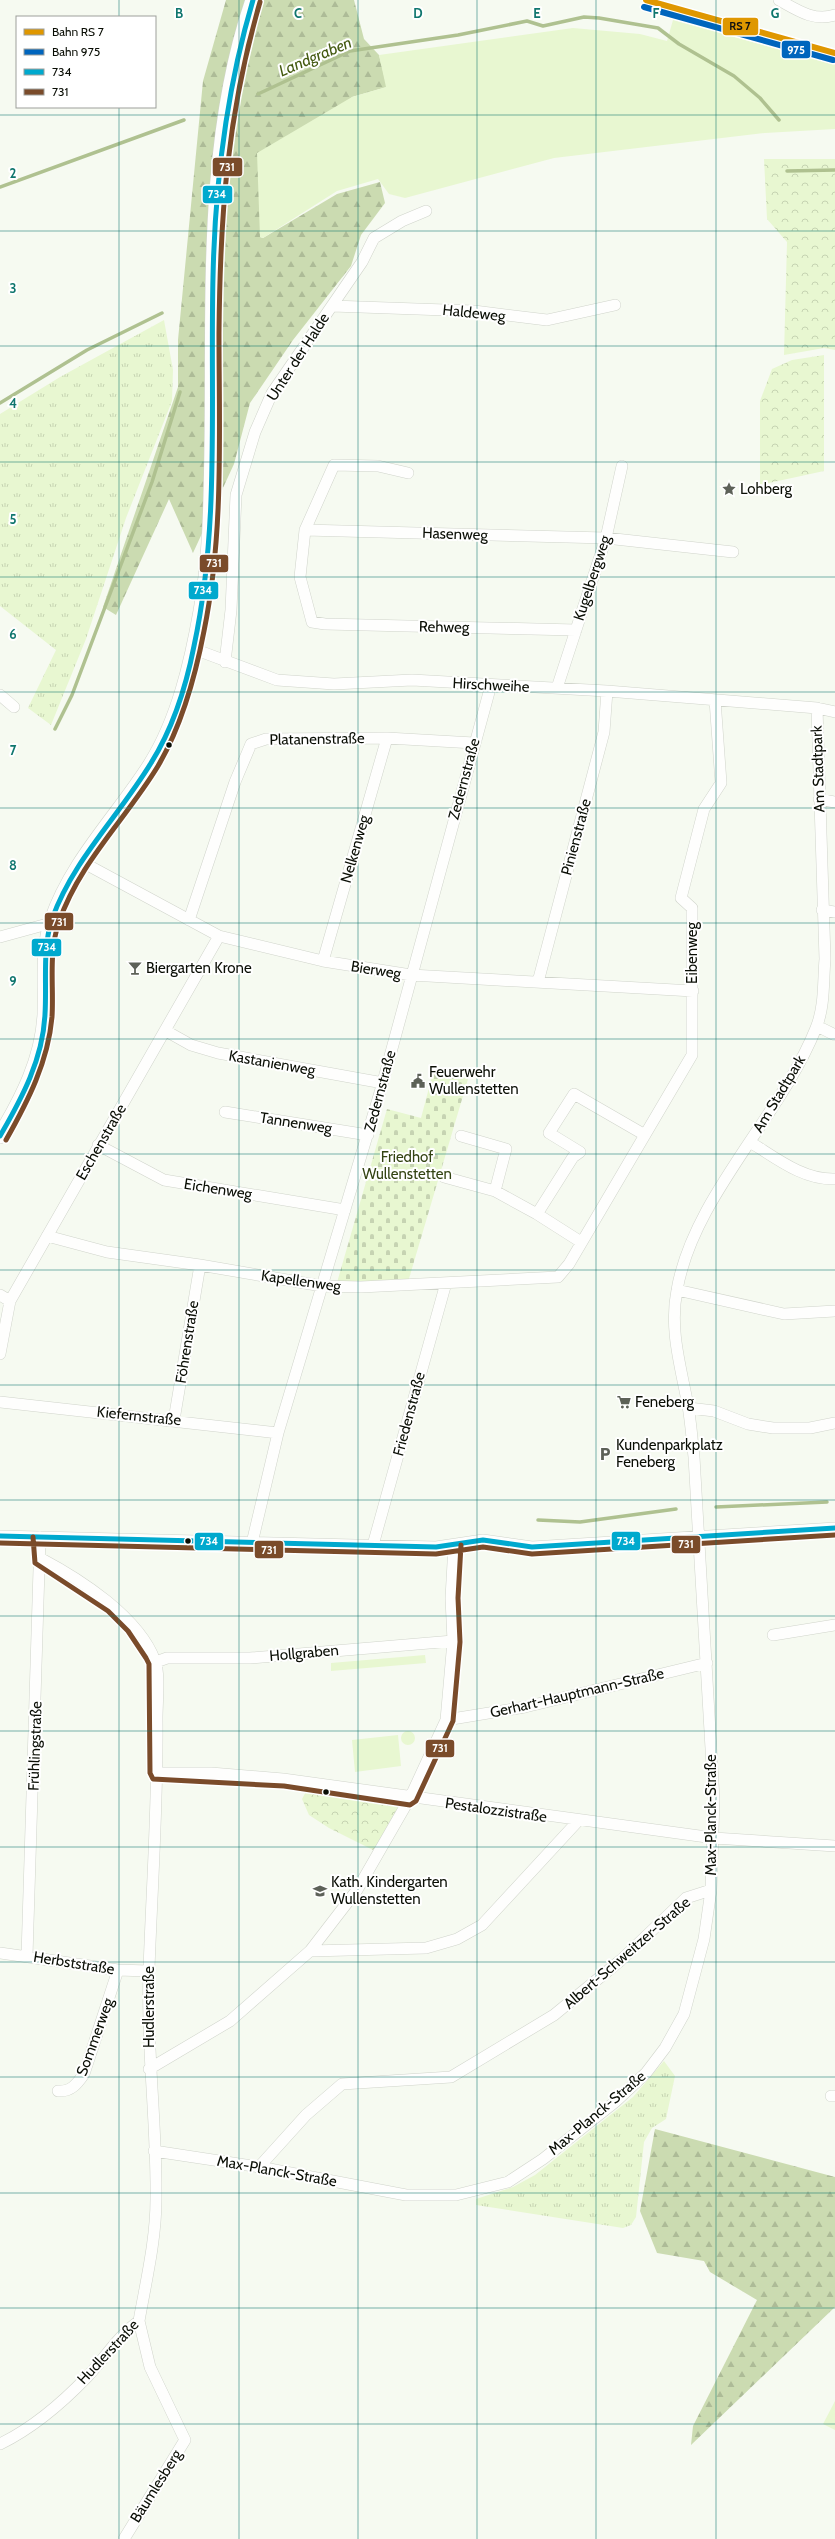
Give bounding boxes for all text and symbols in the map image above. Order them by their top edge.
text: B [175,5,183,21]
text: C [294,5,302,21]
text: D [413,5,423,21]
text: E [533,5,541,21]
text: F [653,5,660,21]
text: G [771,5,780,21]
legend [16,16,156,108]
line badge: RS 7 [722,17,759,36]
text: RS 7 [729,19,751,33]
text: Bahn RS 7 [52,24,104,39]
water label: Landgraben [276,33,355,80]
line badge: 975 [781,40,811,59]
text: 975 [787,43,805,57]
text: Bahn 975 [52,44,100,59]
text: 734 [52,64,72,79]
text: 731 [52,84,68,99]
line badge: 731 [212,157,243,177]
text: 731 [219,160,235,174]
text: 2 [10,165,17,181]
line badge: 734 [202,185,233,204]
text: 734 [208,187,226,201]
text: 3 [9,280,17,296]
street label: Haldeweg [442,301,507,325]
street label: Unter der Halde [263,310,333,404]
text: 4 [9,395,17,411]
place label: Lohberg [740,480,792,498]
place icon: Lohberg [721,481,737,497]
text: 5 [10,511,17,527]
street label: Hasenweg [422,524,489,544]
street label: Kugelbergweg [570,533,614,623]
line badge: 731 [199,554,229,573]
text: 731 [206,556,222,570]
line badge: 734 [188,581,219,600]
text: 734 [194,583,212,597]
street label: Rehweg [419,618,470,636]
text: 6 [9,626,17,642]
street label: Hirschweihe [452,674,530,696]
street label: Am Stadtpark [807,725,829,813]
street label: Platanenstraße [269,729,365,749]
street label: Zedernstraße [444,736,484,822]
unlabelled marker [164,740,174,750]
text: 7 [10,742,17,758]
street label: Pinienstraße [557,796,595,877]
street label: Nelkenweg [337,812,373,885]
text: 8 [9,857,17,873]
line badge: 731 [44,912,74,931]
text: 731 [51,915,67,929]
street label: Eibenweg [683,921,701,984]
line badge: 734 [31,938,62,957]
text: 734 [38,940,56,954]
street label: Bierweg [350,957,403,983]
place label: Biergarten Krone [146,959,252,977]
bar icon: Biergarten Krone [127,960,143,976]
text: 9 [9,973,17,989]
street label: Kastanienweg [227,1047,317,1080]
street label: Zedernstraße [360,1048,400,1134]
street label: Am Stadtpark [749,1052,809,1136]
place label: Feuerwehr Wullenstetten [429,1063,519,1098]
public building icon: Feuerwehr Wullenstetten [410,1073,426,1089]
street label: Eschenstraße [72,1101,130,1183]
street label: Tannenweg [259,1108,334,1138]
park label: Friedhof Wullenstetten [362,1148,452,1183]
street label: Eichenweg [183,1175,254,1203]
street label: Kapellenweg [260,1266,343,1296]
street label: Föhrenstraße [172,1299,202,1385]
street label: Friedenstraße [389,1370,429,1458]
place label: Feneberg [635,1393,695,1411]
supermarket icon: Feneberg [616,1394,632,1410]
street label: Kiefernstraße [96,1403,182,1429]
place label: Kundenparkplatz Feneberg [616,1436,723,1471]
parking icon: Kundenparkplatz Feneberg [597,1446,613,1462]
line badge: 734 [611,1531,641,1551]
line badge: 734 [194,1532,224,1551]
text: 734 [200,1534,218,1548]
text: 734 [617,1534,635,1548]
line badge: 731 [671,1535,701,1554]
unlabelled marker [183,1536,193,1546]
text: 731 [678,1537,694,1551]
line badge: 731 [254,1540,284,1559]
text: 731 [261,1543,277,1557]
street label: Hollgraben [269,1641,339,1665]
street label: Gerhart-Hauptmann-Straße [488,1664,666,1722]
street label: Frühlingstraße [24,1700,46,1791]
line badge: 731 [425,1739,455,1758]
text: 731 [432,1741,448,1755]
street label: Max-Planck-Straße [702,1754,720,1876]
unlabelled marker [321,1787,331,1797]
street label: Pestalozzistraße [444,1794,548,1826]
place label: Kath. Kindergarten Wullenstetten [331,1873,448,1908]
school or university icon: Kath. Kindergarten Wullenstetten [312,1883,328,1899]
street label: Albert-Schweitzer-Straße [560,1893,694,2013]
street label: Herbststraße [32,1948,116,1978]
street label: Hudlerstraße [140,1966,158,2048]
street label: Sommerweg [73,1995,118,2078]
street label: Max-Planck-Straße [545,2067,650,2159]
street label: Max-Planck-Straße [216,2152,339,2190]
street label: Hudlerstraße [74,2316,143,2388]
street label: Bäumlesberg [126,2446,186,2526]

